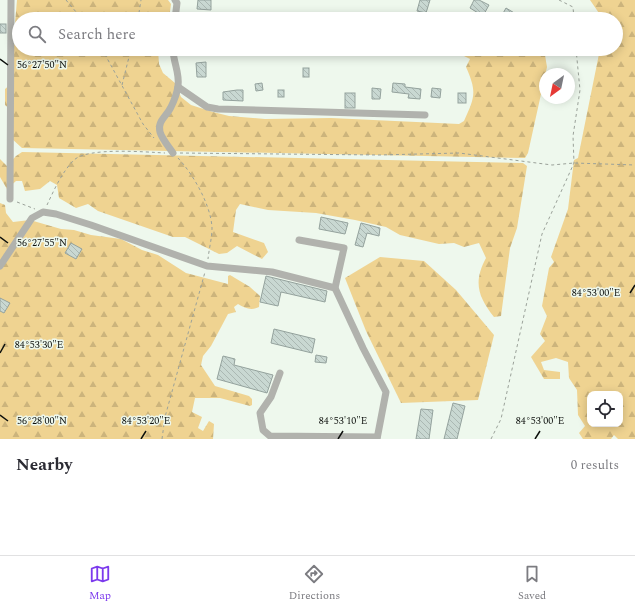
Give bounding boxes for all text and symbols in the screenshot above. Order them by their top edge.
search box [12,12,623,56]
icon: search [26,23,48,45]
text: Search here [58,23,136,46]
text: 56°27'50"N [17,57,67,73]
north arrow [539,68,575,104]
text: 56°27'55"N [17,235,67,251]
text: 84°53'00"E [572,285,620,301]
text: 84°53'30"E [15,337,63,353]
map controls [587,391,623,427]
button: locate [587,391,623,427]
text: 56°28'00"N [17,413,67,429]
text: 84°53'20"E [122,413,170,429]
text: 84°53'10"E [319,413,367,429]
text: 84°53'00"E [516,413,564,429]
text: Nearby [16,452,72,478]
text: 0 results [571,455,619,475]
tab: Map [89,563,111,604]
tab: Directions [289,563,340,604]
tab: Saved [518,563,546,604]

